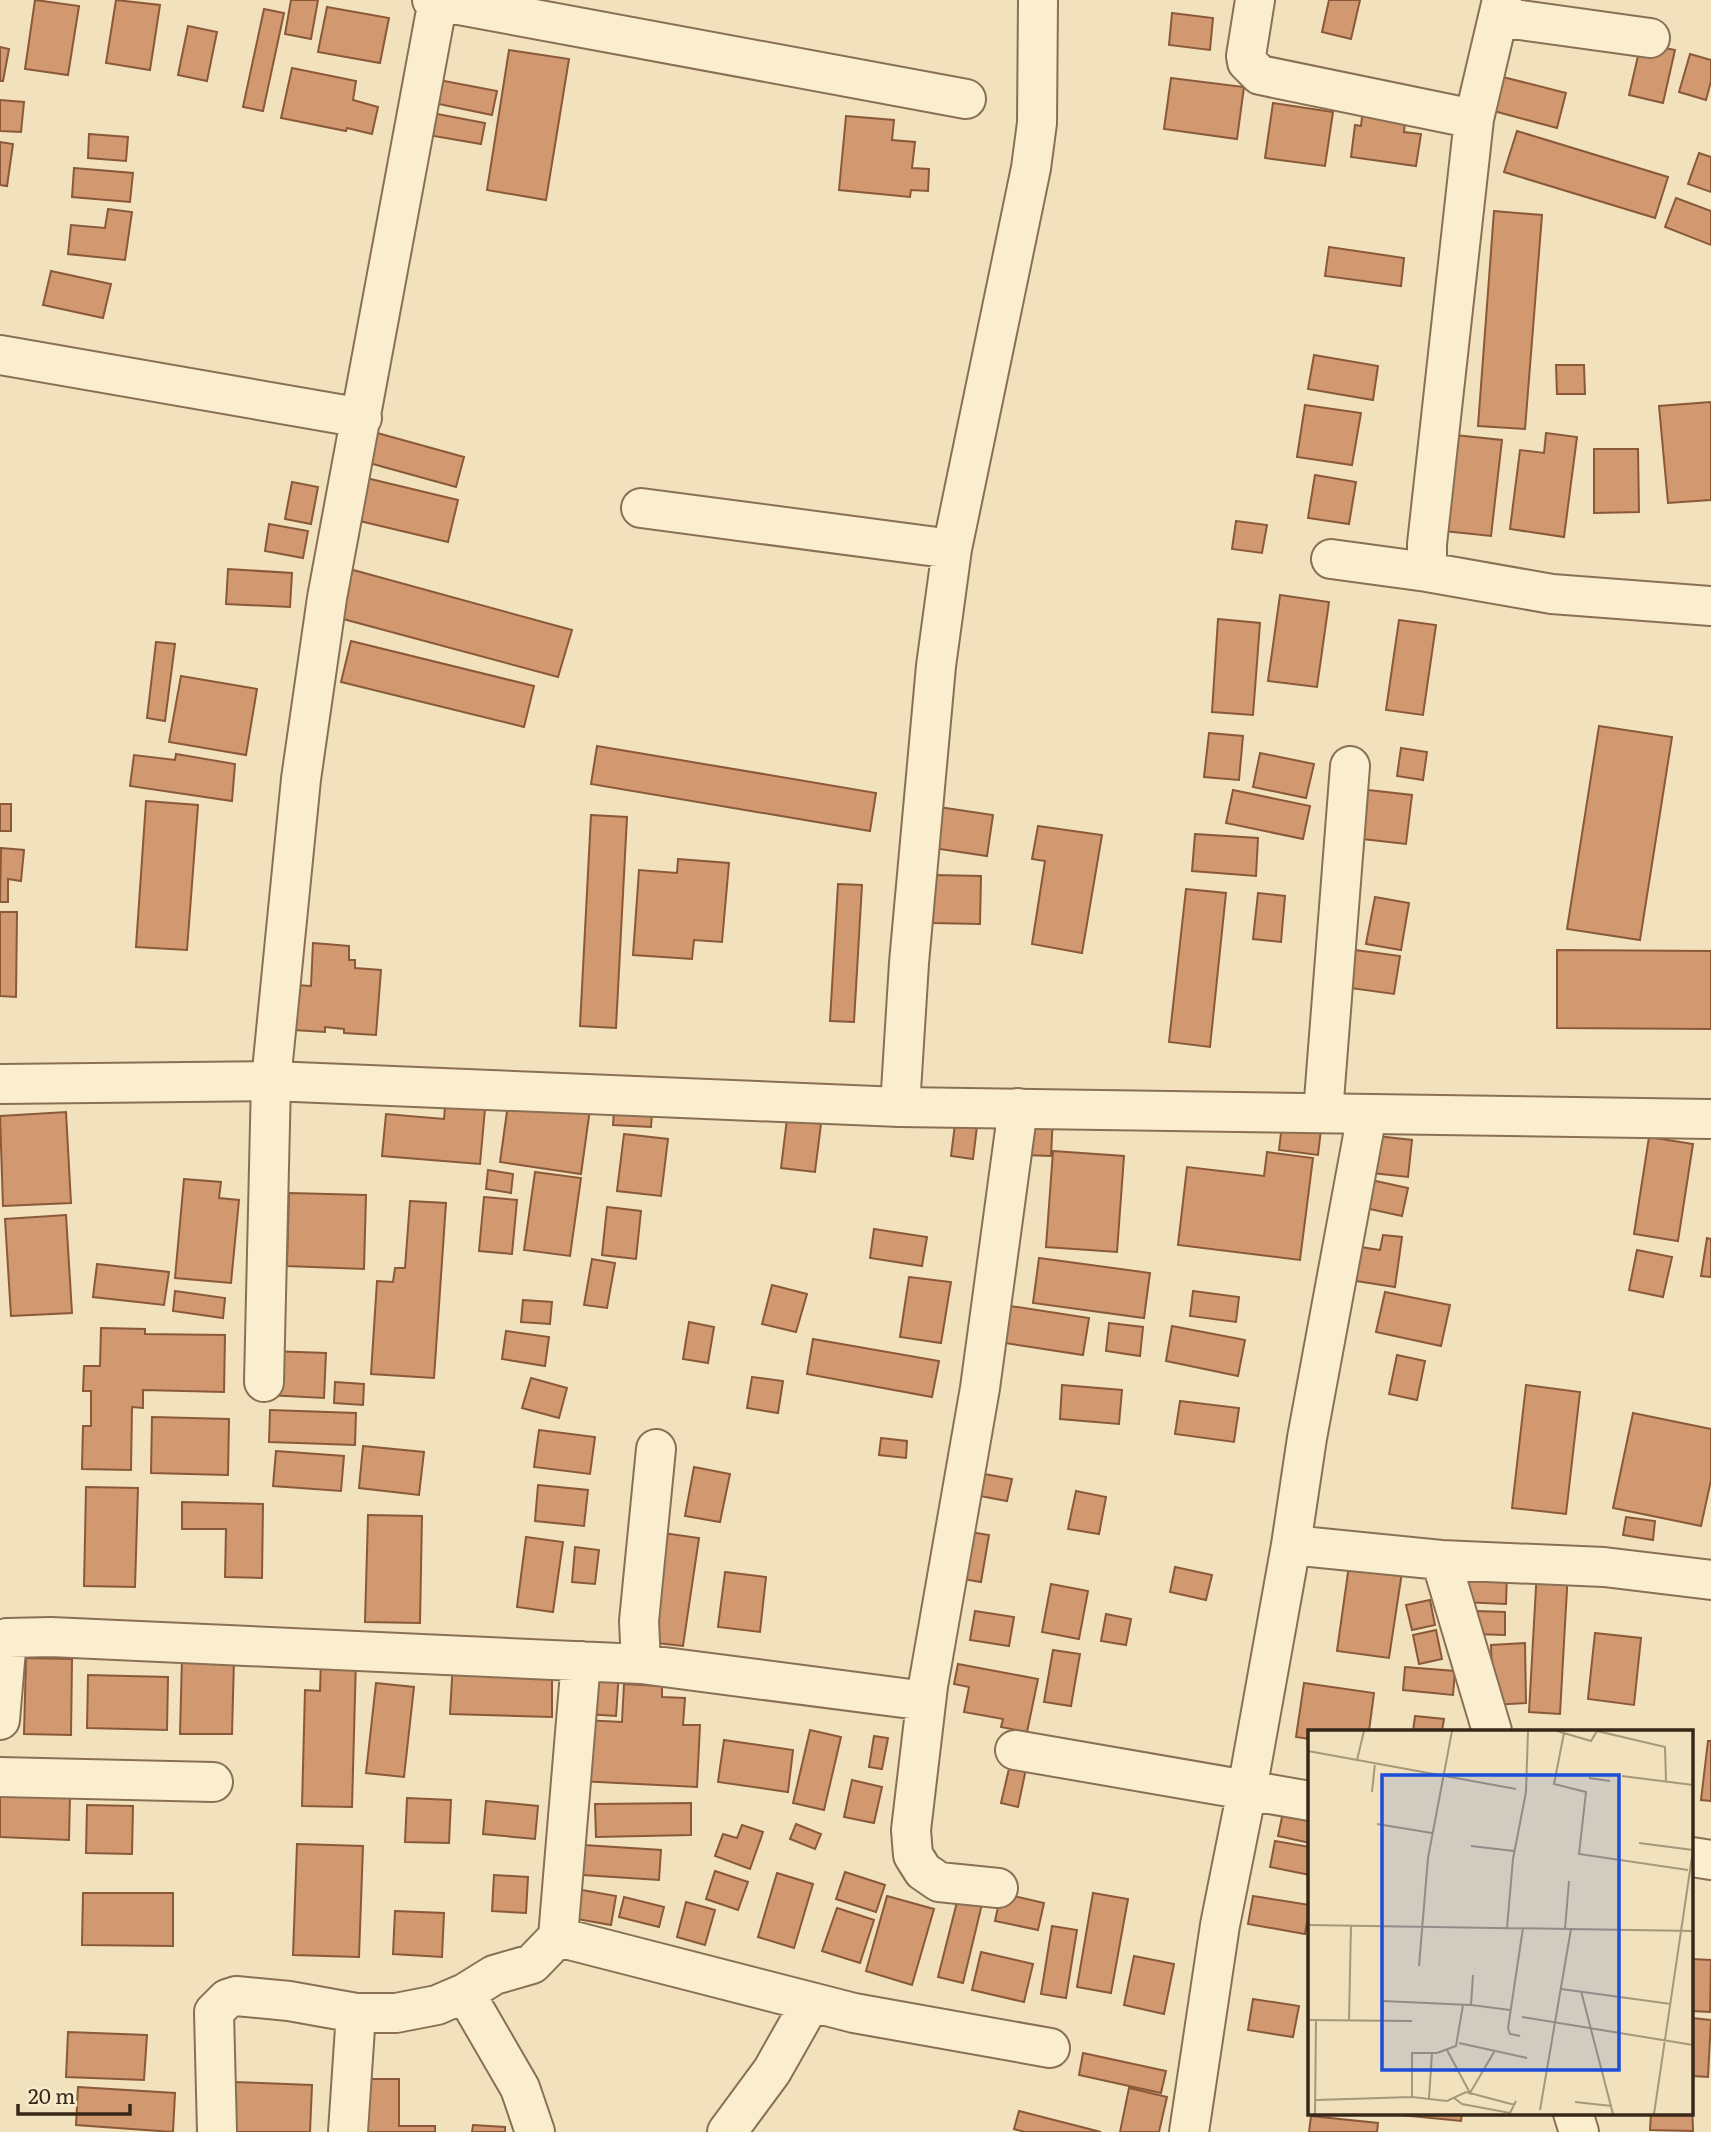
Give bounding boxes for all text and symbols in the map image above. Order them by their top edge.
inset map [1308,1730,1694,2114]
scale bar [18,2072,130,2116]
text: 20 m [28,2079,75,2110]

